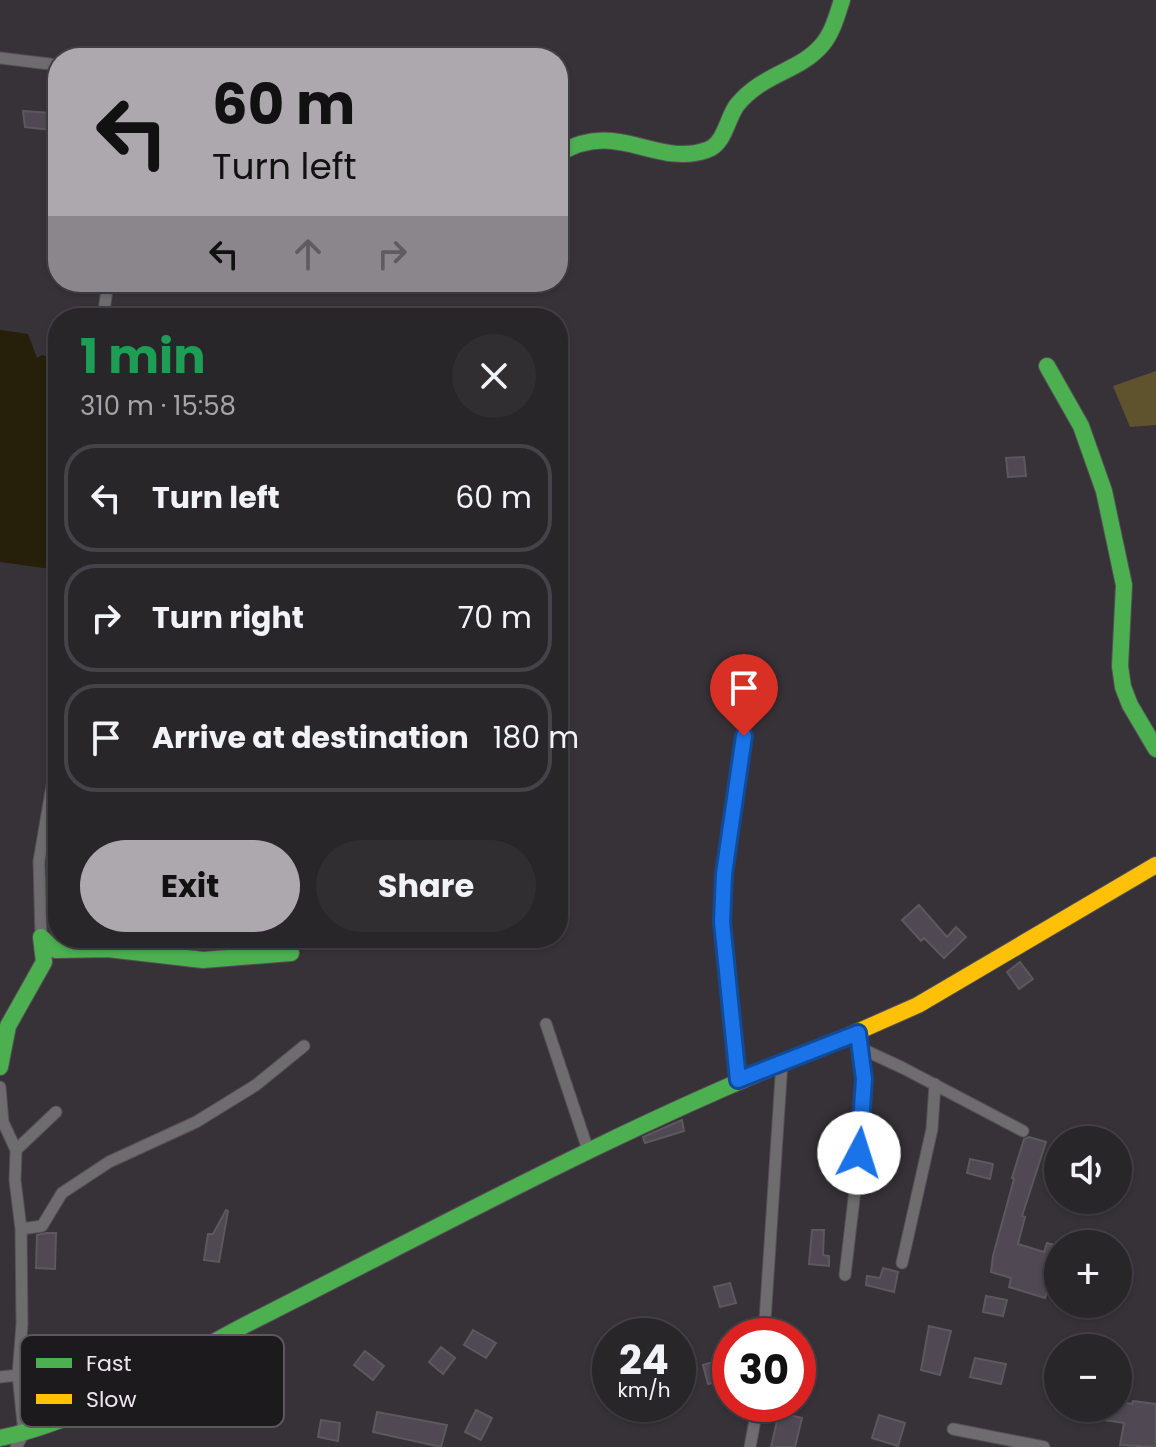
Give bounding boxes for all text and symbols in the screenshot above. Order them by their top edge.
text: 60 m [212,65,355,144]
icon: left [80,80,184,184]
text: Turn left [212,141,357,192]
icon: left [202,232,246,276]
icon: ahead [286,232,330,276]
icon: right [370,232,414,276]
text: 1 min [80,323,206,390]
button: close [452,334,536,418]
text: 310 m · 15:58 [80,388,236,424]
icon: left [84,476,128,520]
text: Turn left [152,476,280,519]
text: 60 m [455,476,532,519]
icon: right [84,596,128,640]
text: Turn right [152,596,304,639]
text: 70 m [458,596,532,639]
pin [710,654,778,736]
icon: arrive [722,666,766,710]
icon: arrive [84,716,128,760]
text: Arrive at destination [152,716,469,759]
text: 180 m [493,716,579,759]
button: Exit [80,840,300,932]
button: Share [316,840,536,932]
position arrow [817,1111,901,1195]
map controls [1044,1126,1132,1422]
button: sound [1044,1126,1132,1214]
button: + [1044,1230,1132,1318]
speed limit sign: 30 [712,1318,816,1422]
text: 24 [619,1332,669,1388]
button: − [1044,1334,1132,1422]
legend [20,1335,284,1427]
text: Fast [86,1348,131,1379]
text: km/h [617,1376,671,1404]
text: Slow [86,1384,136,1415]

